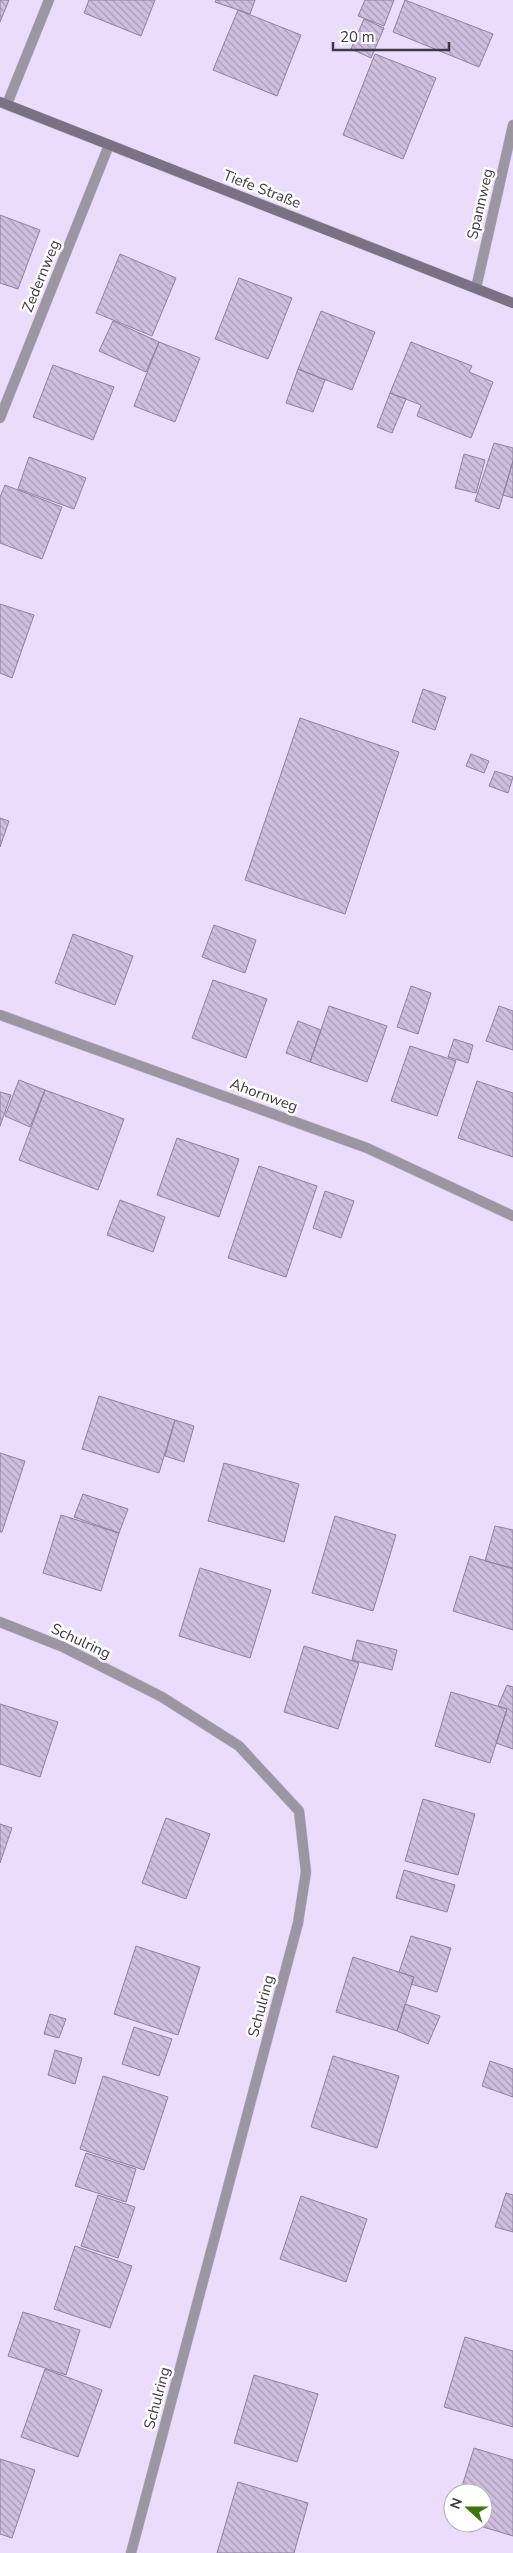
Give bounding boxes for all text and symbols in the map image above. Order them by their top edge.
scale bar [333,20,449,52]
text: 20 m [340,27,375,47]
street label: Tiefe Straße [220,165,304,213]
street label: Spannweg [462,167,498,241]
street label: Zedernweg [17,237,65,315]
street label: Ahornweg [227,1073,301,1117]
street label: Schulring [48,1618,114,1664]
street label: Schulring [243,1973,279,2039]
street label: Schulring [139,2365,175,2431]
north arrow [443,2483,493,2533]
text: N [446,2495,467,2512]

